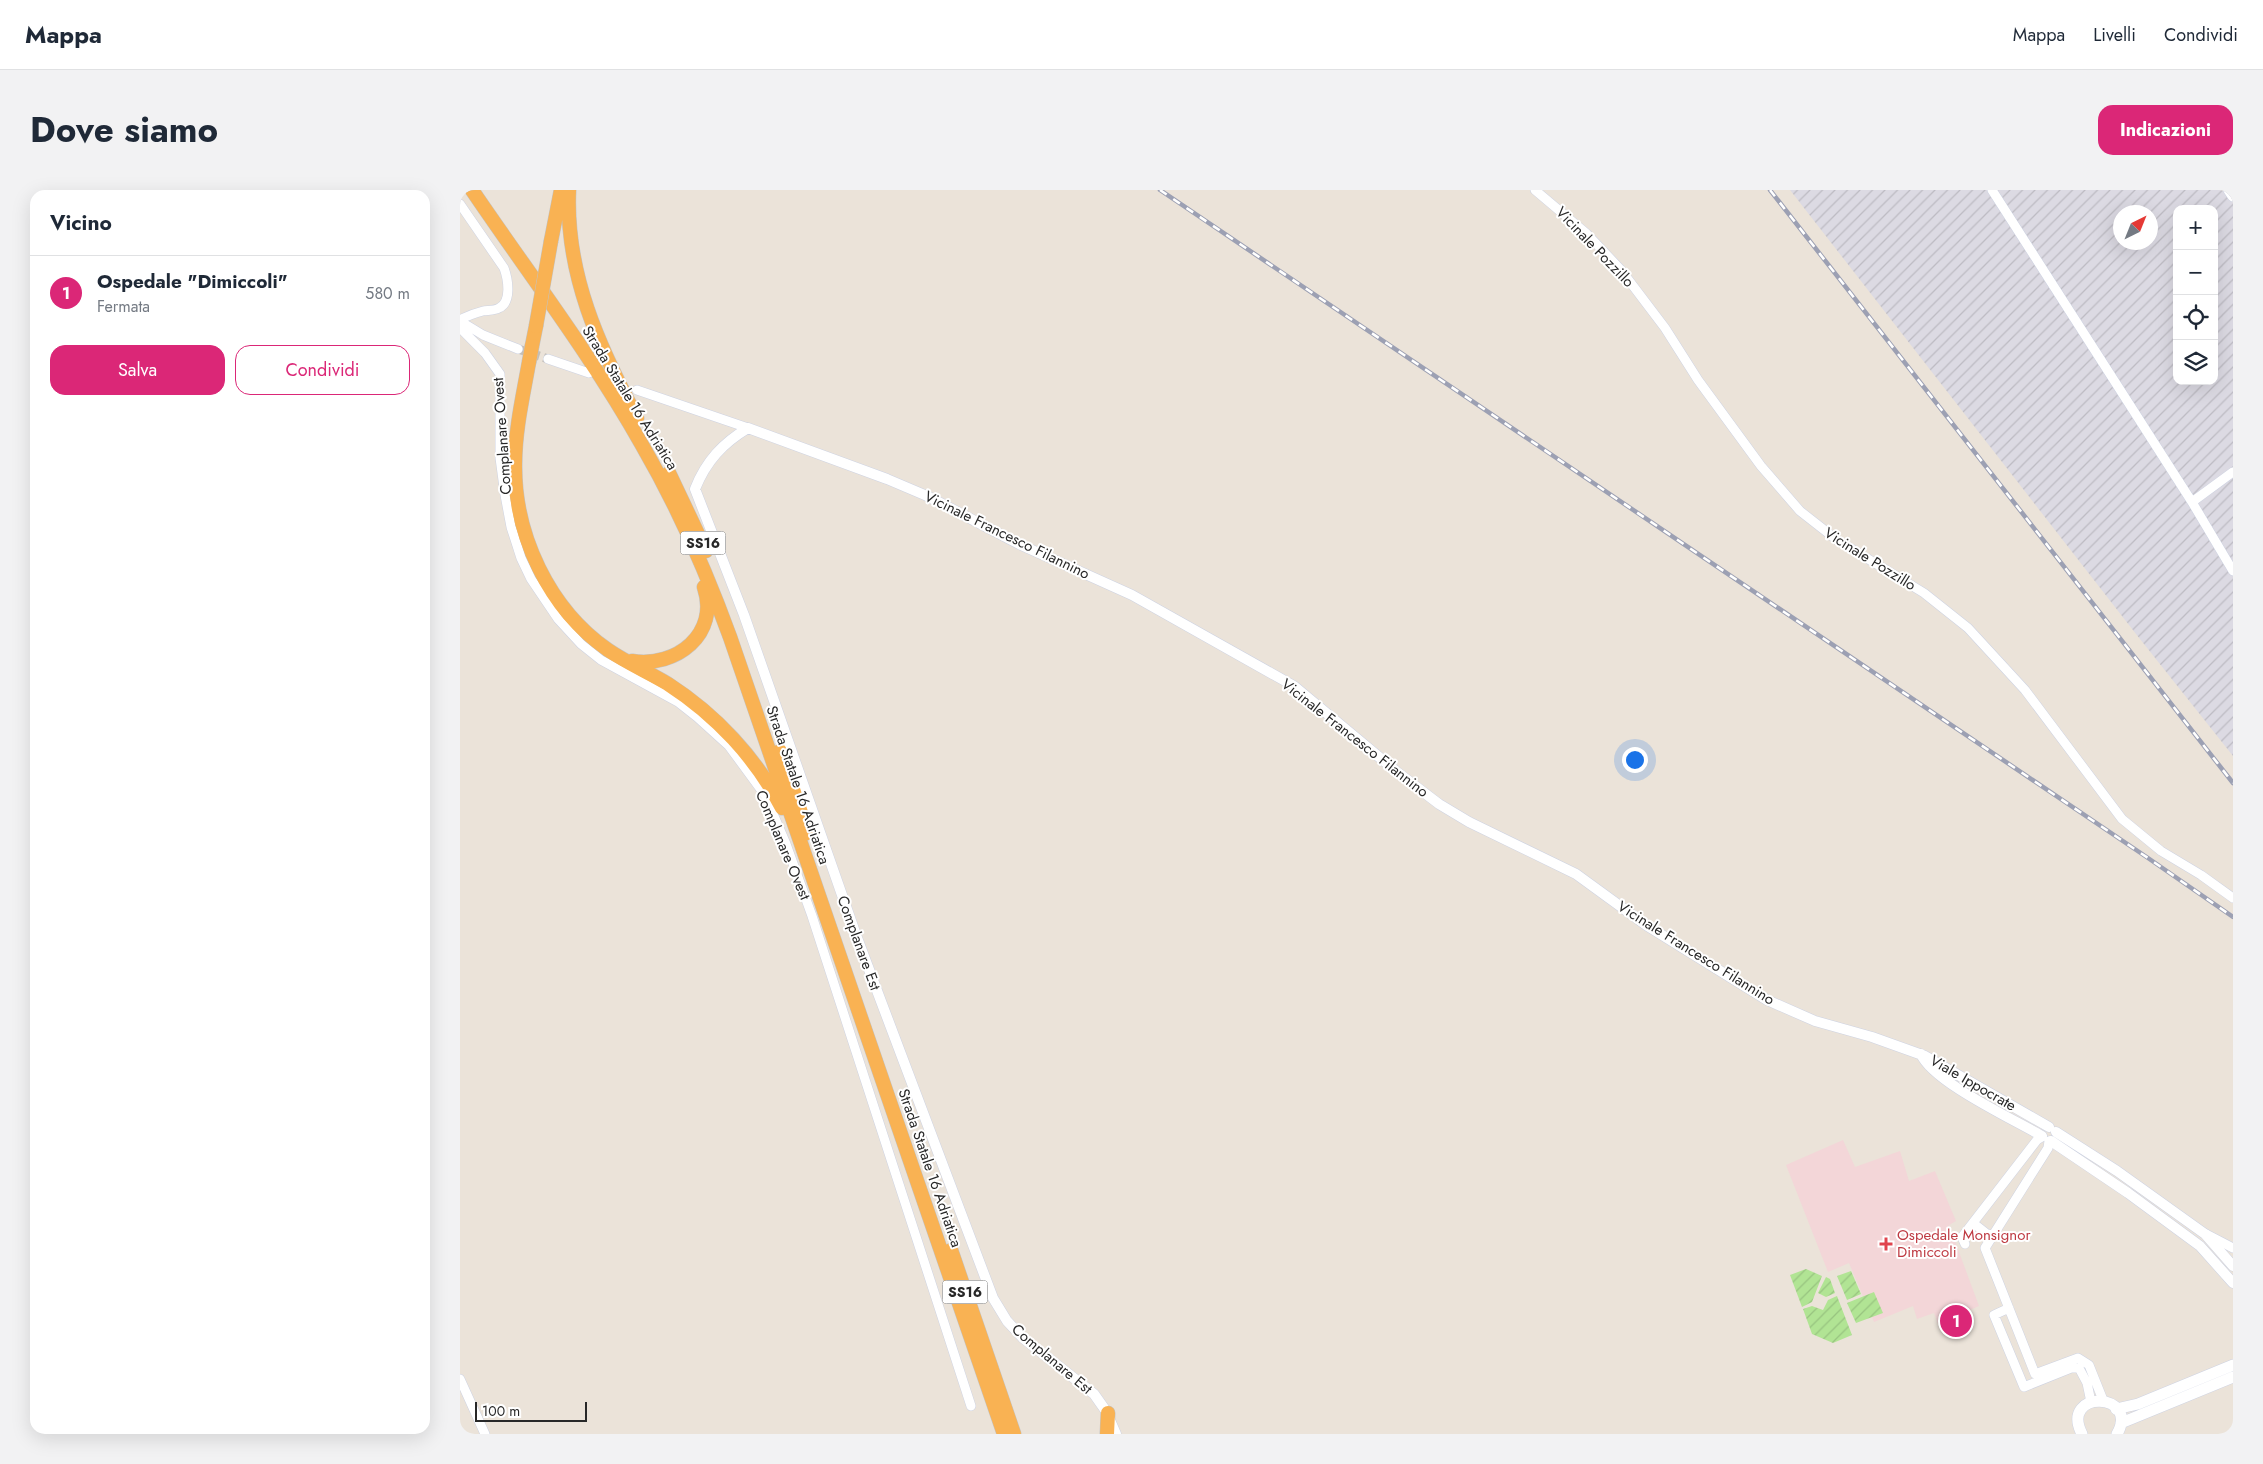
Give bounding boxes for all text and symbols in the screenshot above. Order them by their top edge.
text: Mappa [25,17,102,52]
text: Mappa [2013,22,2065,48]
text: Livelli [2093,22,2136,48]
text: Condividi [2164,22,2238,48]
text: Dove siamo [30,105,218,155]
button: Indicazioni [2098,105,2233,155]
street label: Vicinale Pozzillo [1551,202,1639,292]
north arrow [2113,205,2158,250]
map controls [2173,205,2218,385]
button: + [2173,205,2218,250]
text: Vicino [50,208,112,238]
button: − [2173,250,2218,295]
text: Ospedale "Dimiccoli" [97,268,288,295]
text: 1 [62,282,70,305]
text: 580 m [365,282,410,305]
text: Fermata [97,295,150,318]
button: locate [2173,295,2218,340]
street label: Strada Statale 16 Adriatica [577,322,683,474]
button: layers [2173,340,2218,385]
button: Salva [50,345,225,395]
button: Condividi [235,345,410,395]
street label: Complanare Ovest [487,376,517,495]
street label: Vicinale Francesco Filannino [921,485,1093,585]
street label: Vicinale Pozzillo [1820,522,1920,596]
road number: SS16 [680,532,726,554]
street label: Vicinale Francesco Filannino [1277,673,1433,803]
street label: Strada Statale 16 Adriatica [761,703,835,867]
your location [1622,747,1648,773]
street label: Complanare Ovest [750,787,816,904]
street label: Complanare Est [832,892,886,994]
street label: Vicinale Francesco Filannino [1613,896,1779,1010]
street label: Viale Ippocrate [1926,1049,2021,1117]
street label: Strada Statale 16 Adriatica [893,1086,967,1250]
place label: Ospedale Monsignor Dimiccoli [1897,1224,2031,1263]
marker: Ospedale Monsignor Dimiccoli [1879,1237,1893,1251]
road number: SS16 [942,1280,988,1304]
pin: 1 [1940,1302,1972,1340]
street label: Complanare Est [1007,1319,1097,1400]
scale bar [475,1399,588,1422]
text: 100 m [482,1401,520,1421]

